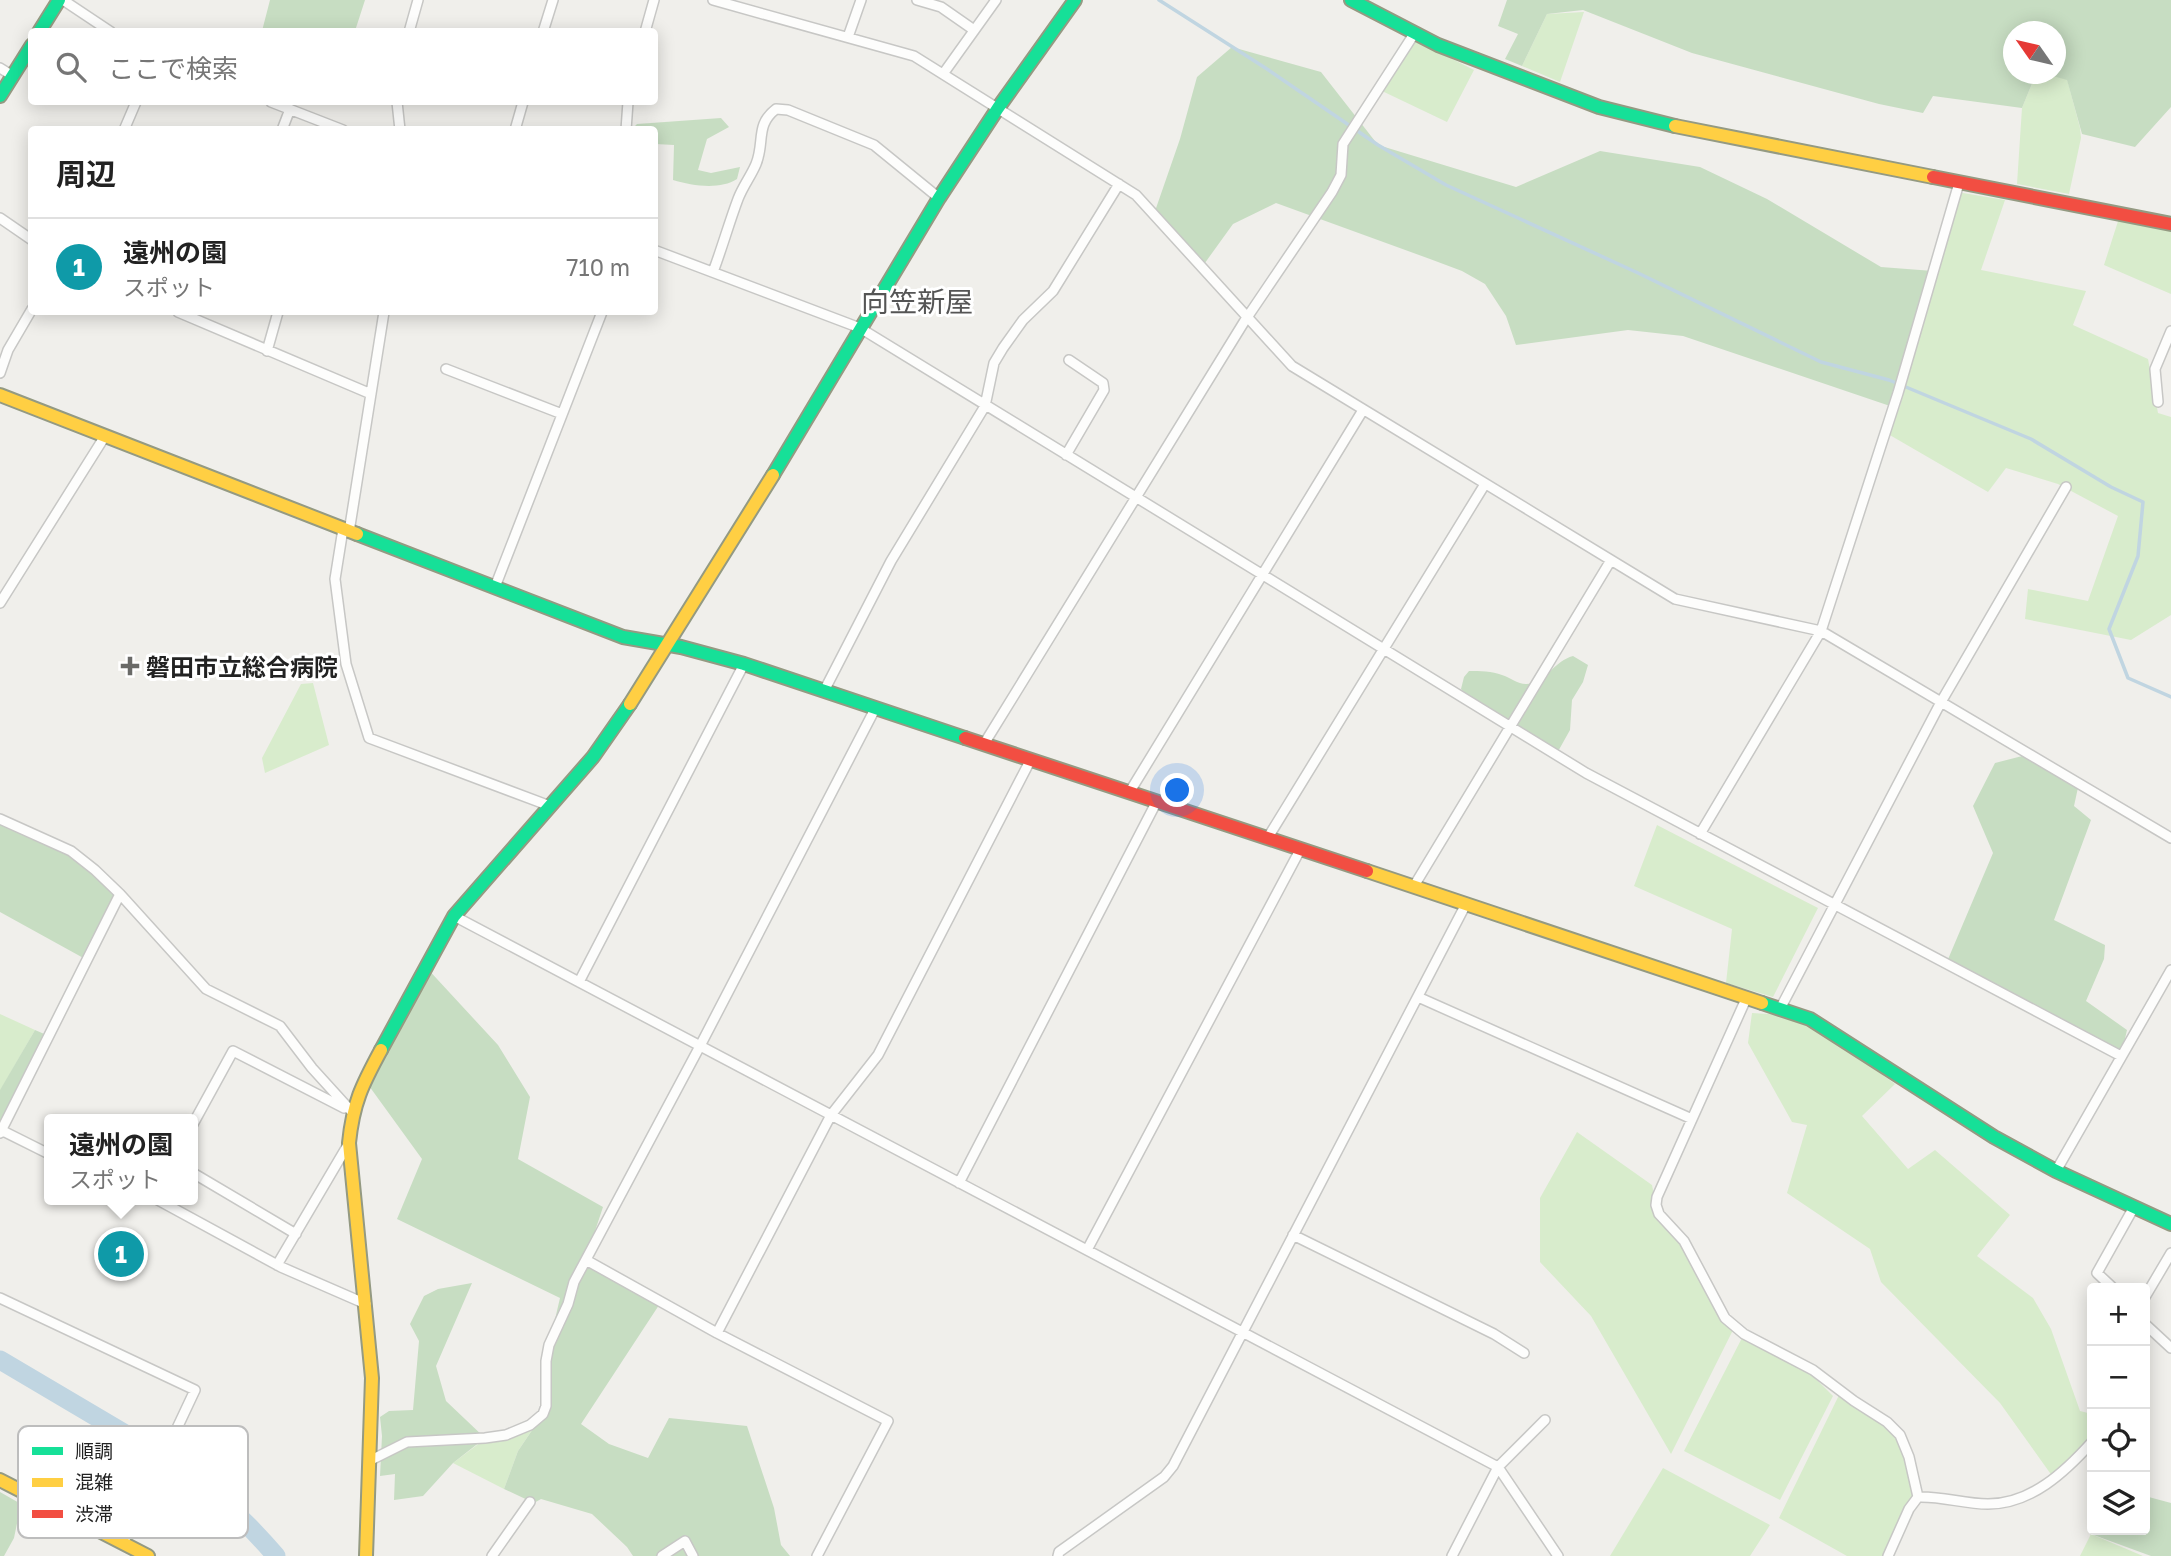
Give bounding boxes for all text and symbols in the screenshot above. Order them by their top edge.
north arrow [2003,21,2066,84]
search box [28,28,658,105]
icon: search [52,48,90,86]
text: ここで検索 [108,53,238,84]
text: 周辺 [56,156,116,192]
text: 遠州の園 [123,237,227,268]
text: 1 [73,253,85,281]
text: 710 m [566,253,630,281]
text: スポット [123,273,215,301]
district label: 向笠新屋 [861,285,973,318]
place label: 磐田市立総合病院 [146,652,338,681]
marker: 磐田市立総合病院 [120,656,140,676]
your location [1160,773,1194,807]
popup [44,1114,198,1205]
text: 遠州の園 [69,1129,173,1160]
text: スポット [69,1165,161,1193]
pin: 1 [98,1228,144,1280]
map controls [2087,1283,2150,1535]
button: + [2087,1283,2150,1346]
button: − [2087,1346,2150,1409]
button: locate [2087,1409,2150,1472]
legend [18,1426,248,1538]
text: 順調 [75,1439,113,1462]
text: 混雑 [75,1470,113,1493]
button: layers [2087,1472,2150,1535]
text: 渋滞 [75,1502,113,1525]

